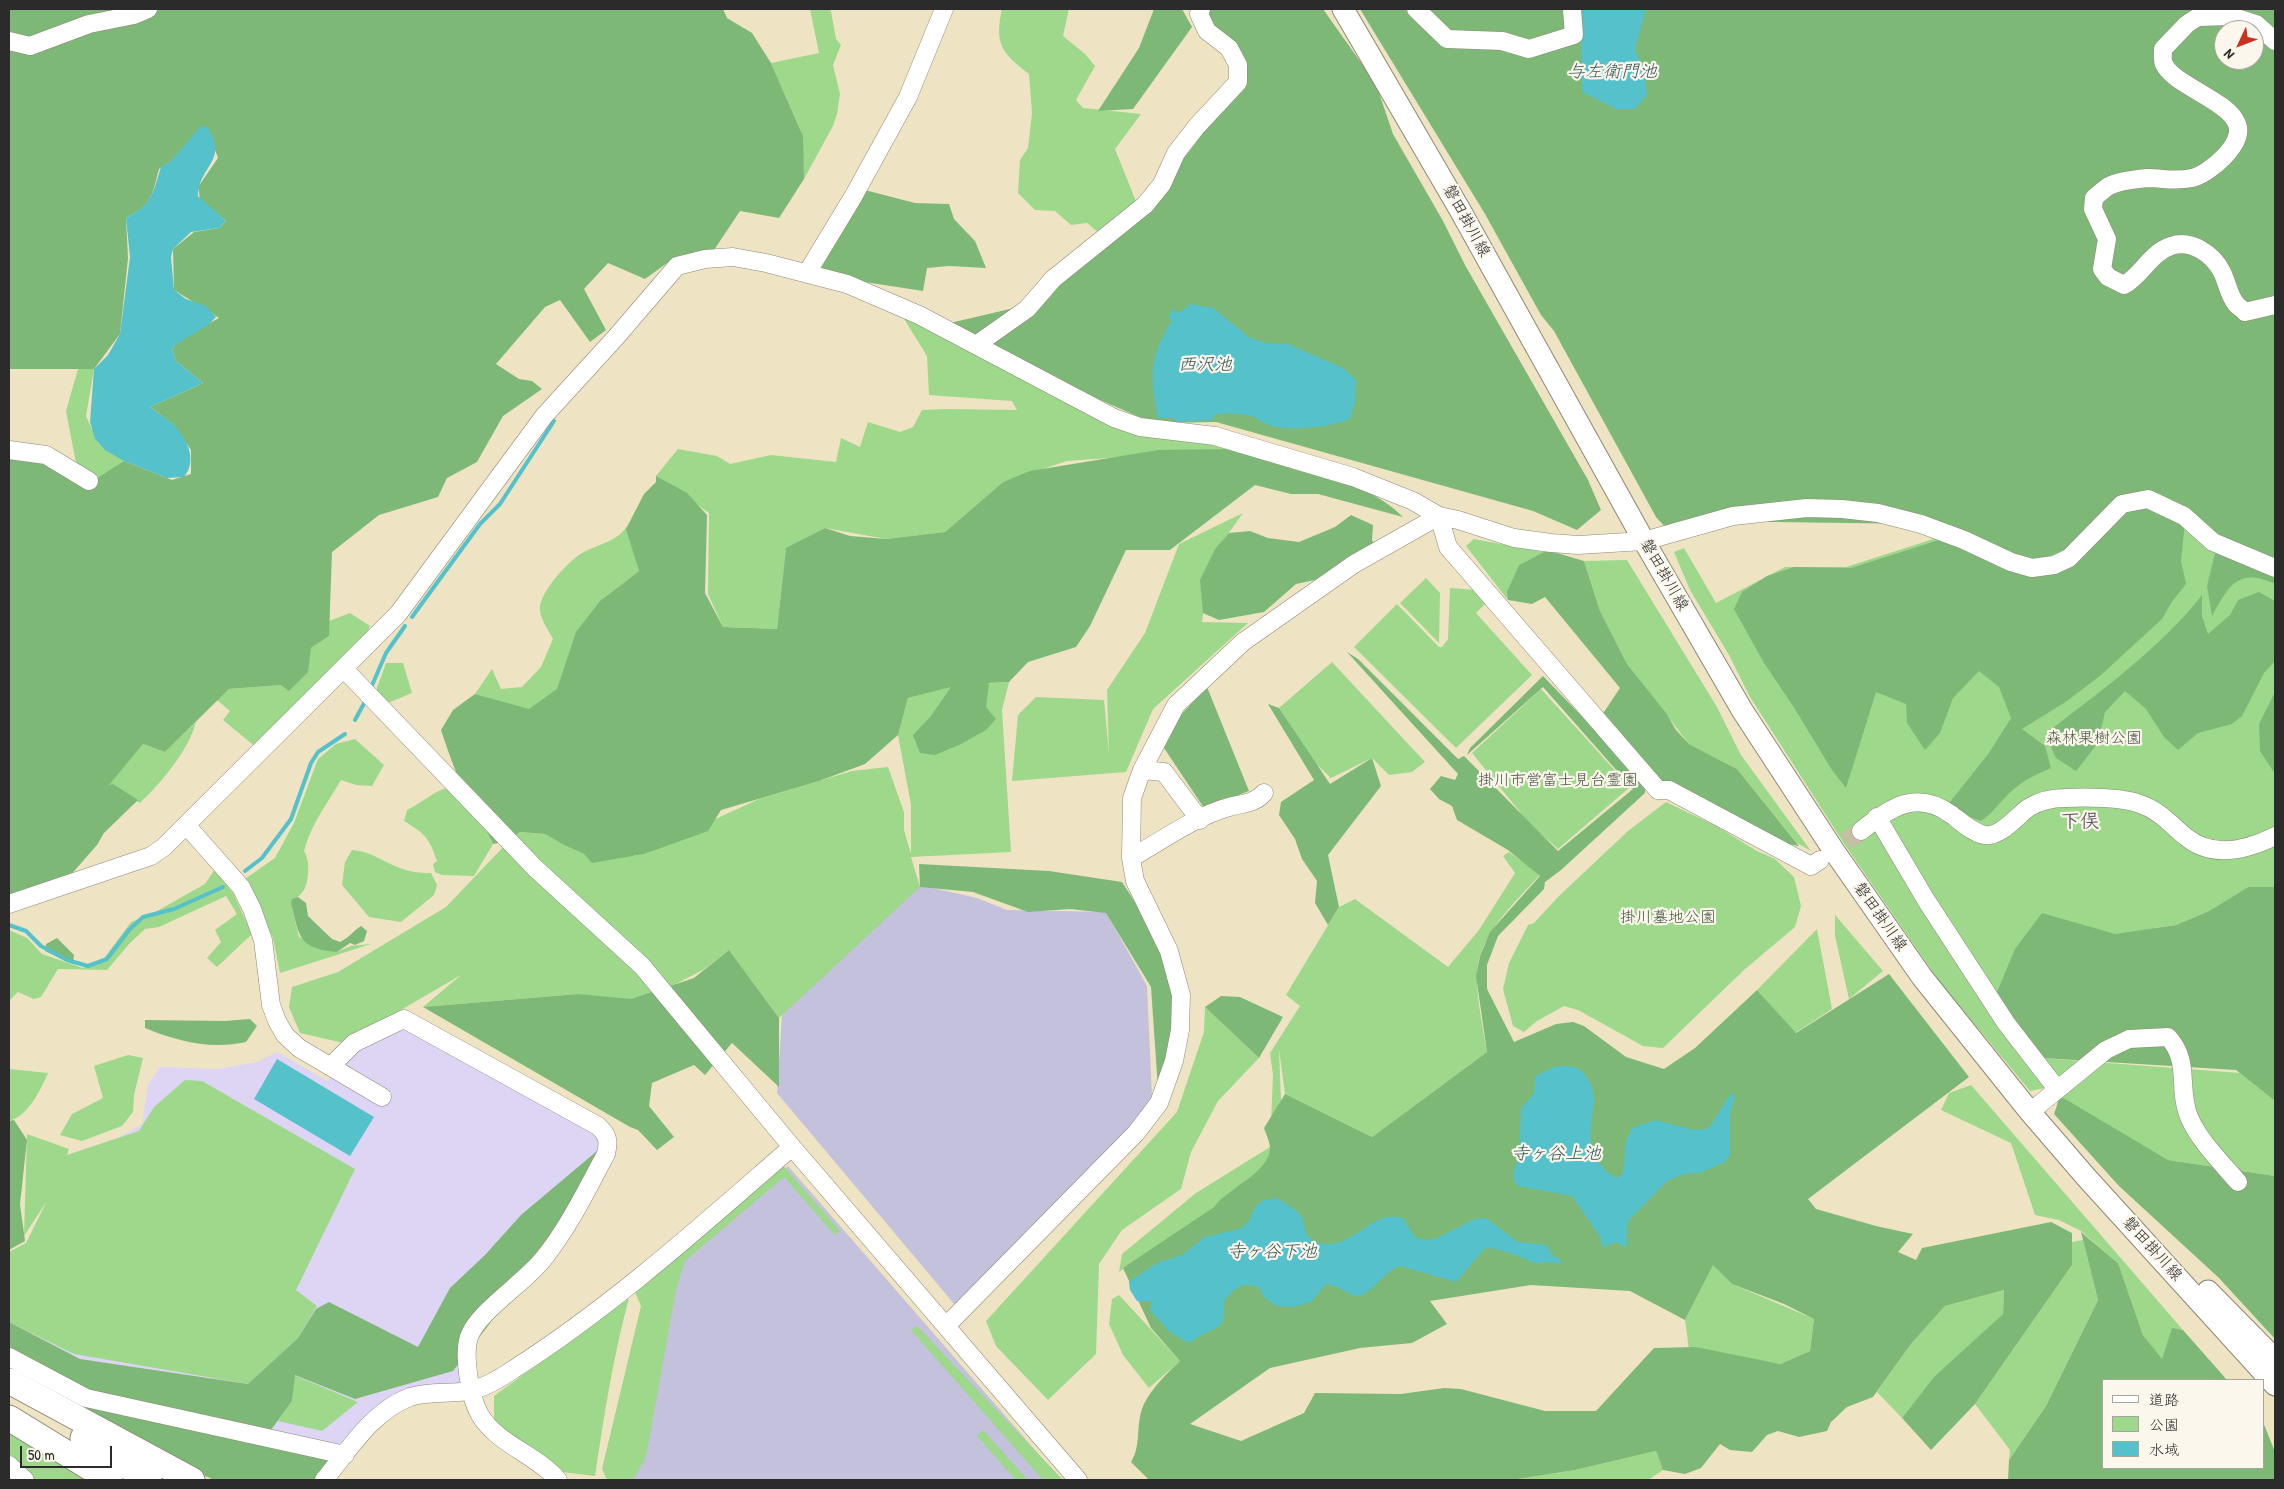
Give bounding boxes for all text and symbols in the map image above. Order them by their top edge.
north arrow [2214,20,2264,70]
text: N [2219,46,2238,64]
water label: 与左衛門池 [1567,61,1657,83]
street label: 磐田掛川線 [1438,181,1494,261]
water label: 西沢池 [1178,354,1232,376]
street label: 磐田掛川線 [1636,536,1692,614]
park label: 森林果樹公園 [2046,729,2142,749]
park label: 掛川市営富士見台霊園 [1478,771,1638,791]
district label: 下俣 [2061,811,2099,833]
street label: 磐田掛川線 [1849,879,1911,955]
park label: 掛川墓地公園 [1620,908,1716,928]
water label: 寺ヶ谷上池 [1511,1143,1601,1165]
street label: 磐田掛川線 [2118,1213,2186,1285]
water label: 寺ヶ谷下池 [1227,1241,1317,1263]
legend [2102,1379,2264,1469]
text: 道路 [2149,1389,2179,1410]
text: 公園 [2149,1414,2179,1435]
scale bar [22,1436,115,1468]
text: 水域 [2149,1439,2179,1460]
text: 50 m [28,1444,55,1465]

